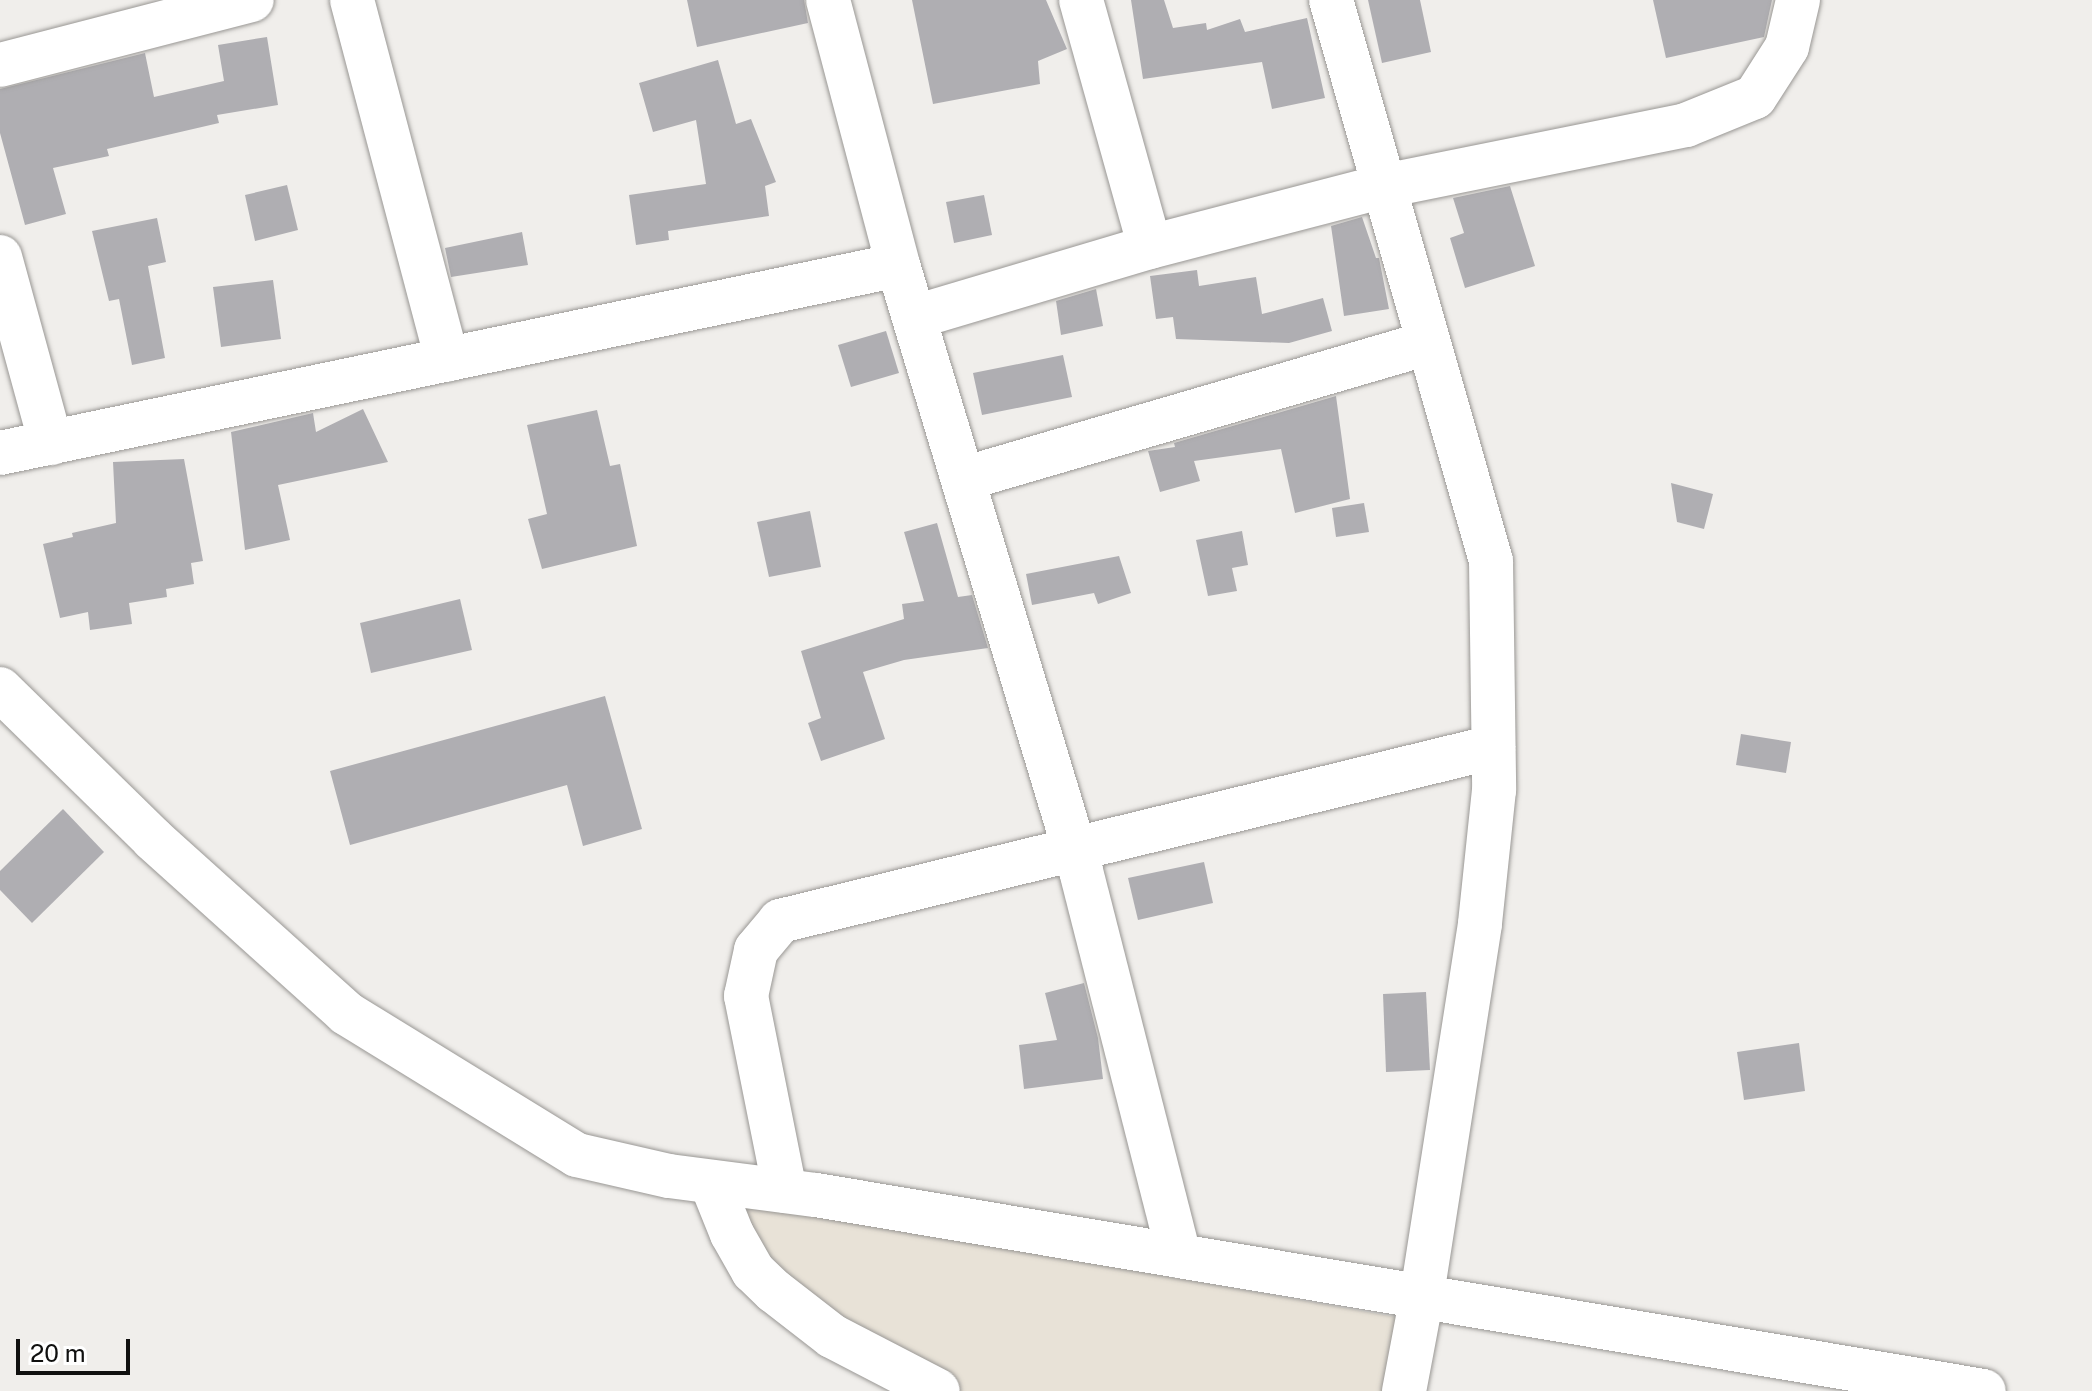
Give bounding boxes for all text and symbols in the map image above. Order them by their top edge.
scale bar [20,1323,134,1373]
text: 20 m [30,1339,86,1367]

